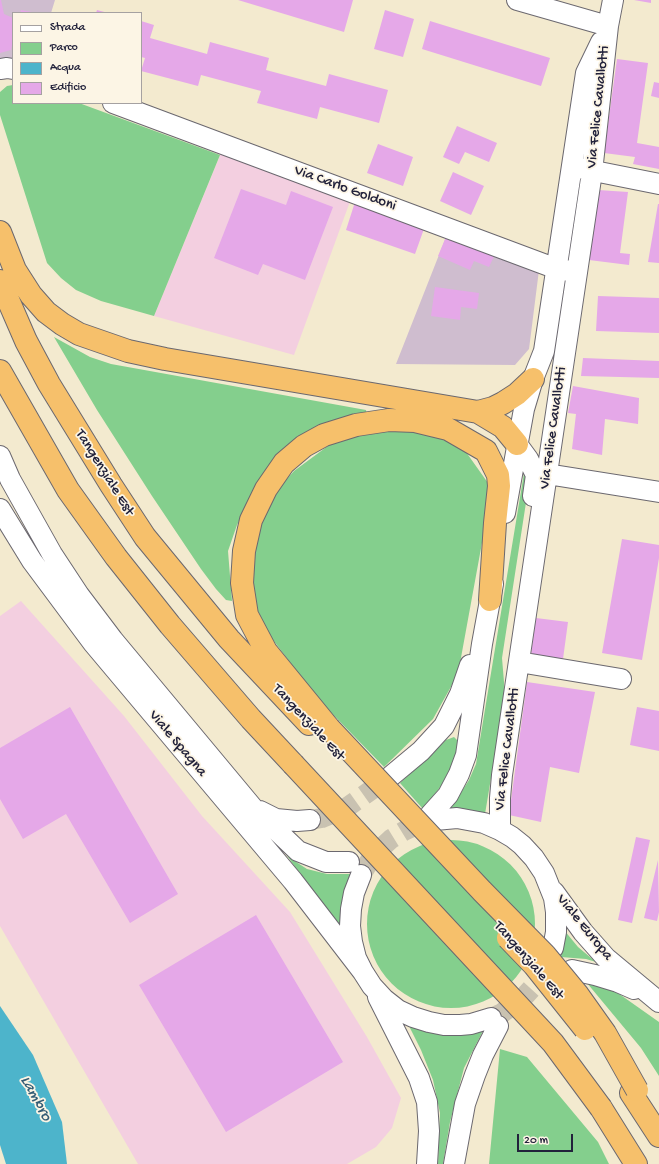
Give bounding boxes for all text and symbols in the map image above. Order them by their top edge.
legend [12,12,142,104]
text: Strada [50,21,85,35]
text: Parco [50,41,78,55]
street label: Via Felice Cavallotti [584,45,614,169]
text: Acqua [50,61,81,75]
text: Edificio [50,81,86,95]
street label: Via Carlo Goldoni [291,162,399,216]
street label: Via Felice Cavallotti [537,366,571,490]
street label: Tangenziale Est [70,427,138,519]
street label: Tangenziale Est [268,681,348,765]
street label: Via Felice Cavallotti [492,687,524,811]
street label: Viale Spagna [144,707,210,781]
street label: Viale Europa [552,891,616,965]
street label: Tangenziale Est [489,918,567,1004]
water label: Lambro [15,1073,55,1125]
scale bar [519,1126,575,1152]
text: 20 m [524,1134,548,1148]

